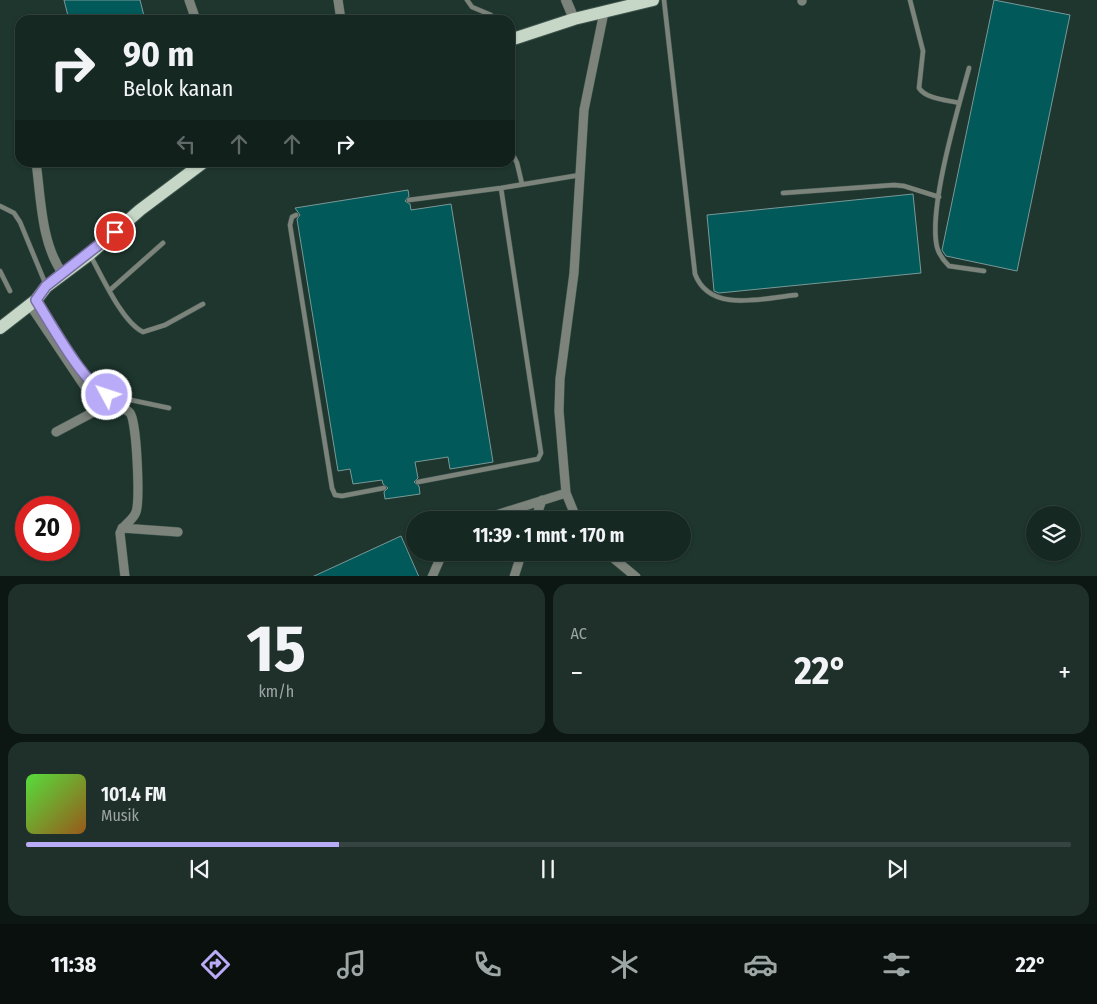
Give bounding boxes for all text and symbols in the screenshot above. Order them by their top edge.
text: 90 m [123,33,194,75]
icon: right [40,35,105,100]
text: Belok kanan [123,75,233,102]
icon: left [172,130,200,158]
icon: ahead [225,130,253,158]
icon: ahead [278,130,306,158]
icon: right [331,130,359,158]
pin [94,211,136,253]
icon: arrive [101,218,129,246]
position arrow [80,368,132,420]
speed limit sign: 20 [15,496,80,561]
map controls [1026,506,1081,561]
button: layers [1026,506,1081,561]
text: 11:39 · 1 mnt · 170 m [473,524,624,547]
text: 15 [247,610,306,688]
text: AC [571,624,587,643]
text: 22° [794,648,847,694]
text: − [571,656,583,689]
text: + [1058,656,1071,689]
text: km/h [258,682,294,701]
text: 101.4 FM [101,783,166,806]
text: Musik [101,806,139,825]
icon: previous [186,855,214,883]
icon: pause [534,855,562,883]
icon: next [883,855,911,883]
icon: directions [198,947,233,982]
icon: music [334,947,369,982]
icon: phone [470,947,505,982]
icon: climate [607,947,642,982]
icon: car [743,947,778,982]
icon: filters [879,947,914,982]
text: 11:38 [51,951,96,978]
text: 22° [1016,951,1046,978]

